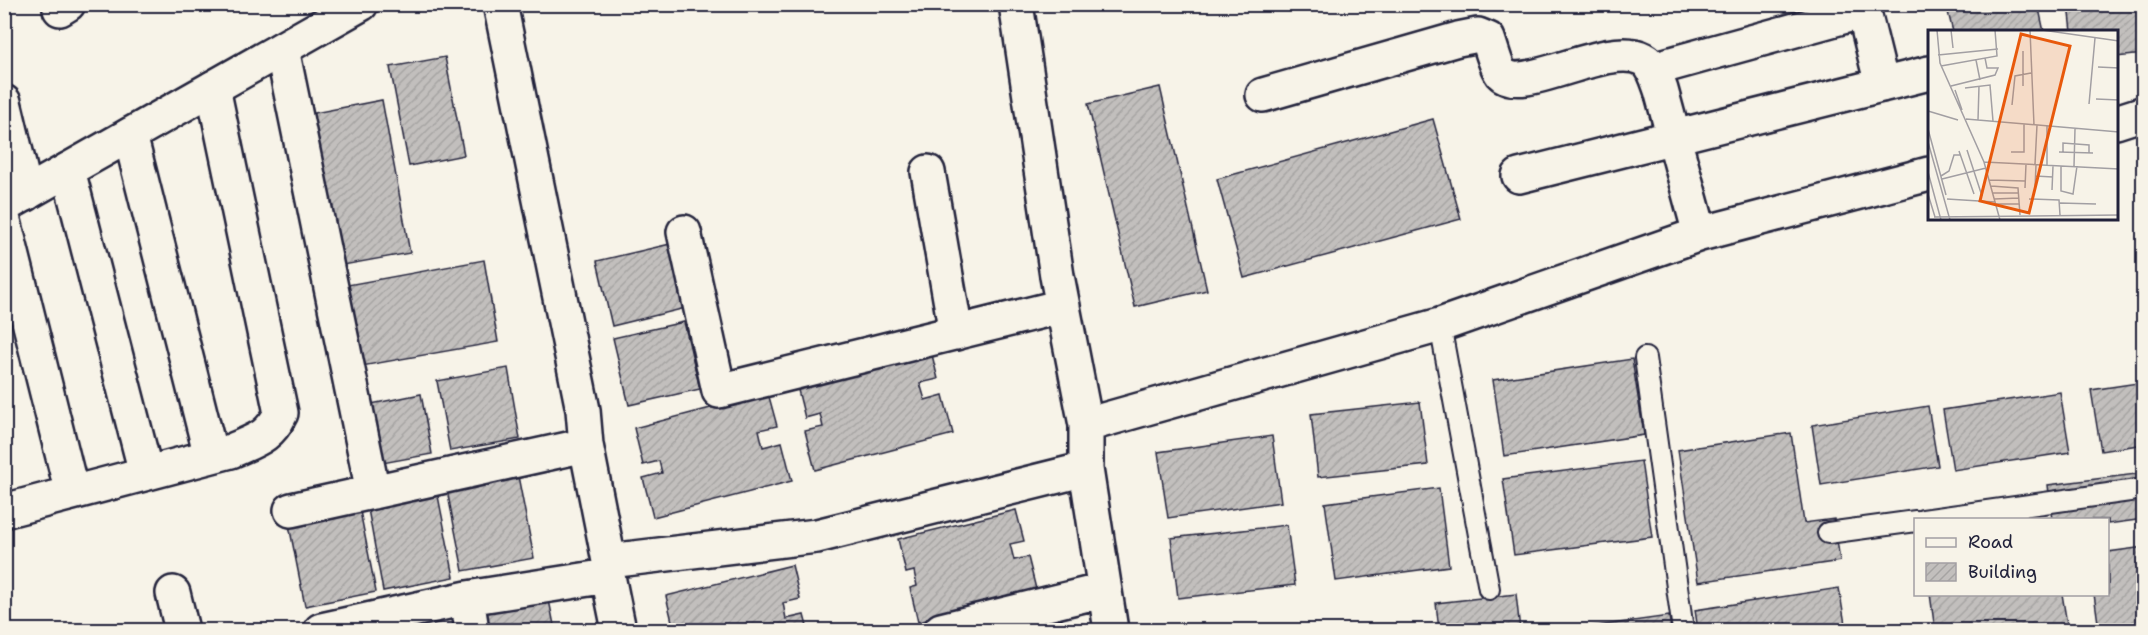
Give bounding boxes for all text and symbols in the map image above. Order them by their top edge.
inset map [1928,30,2118,220]
legend [1914,518,2109,596]
text: Road [1968,530,2013,554]
text: Building [1968,560,2037,584]

